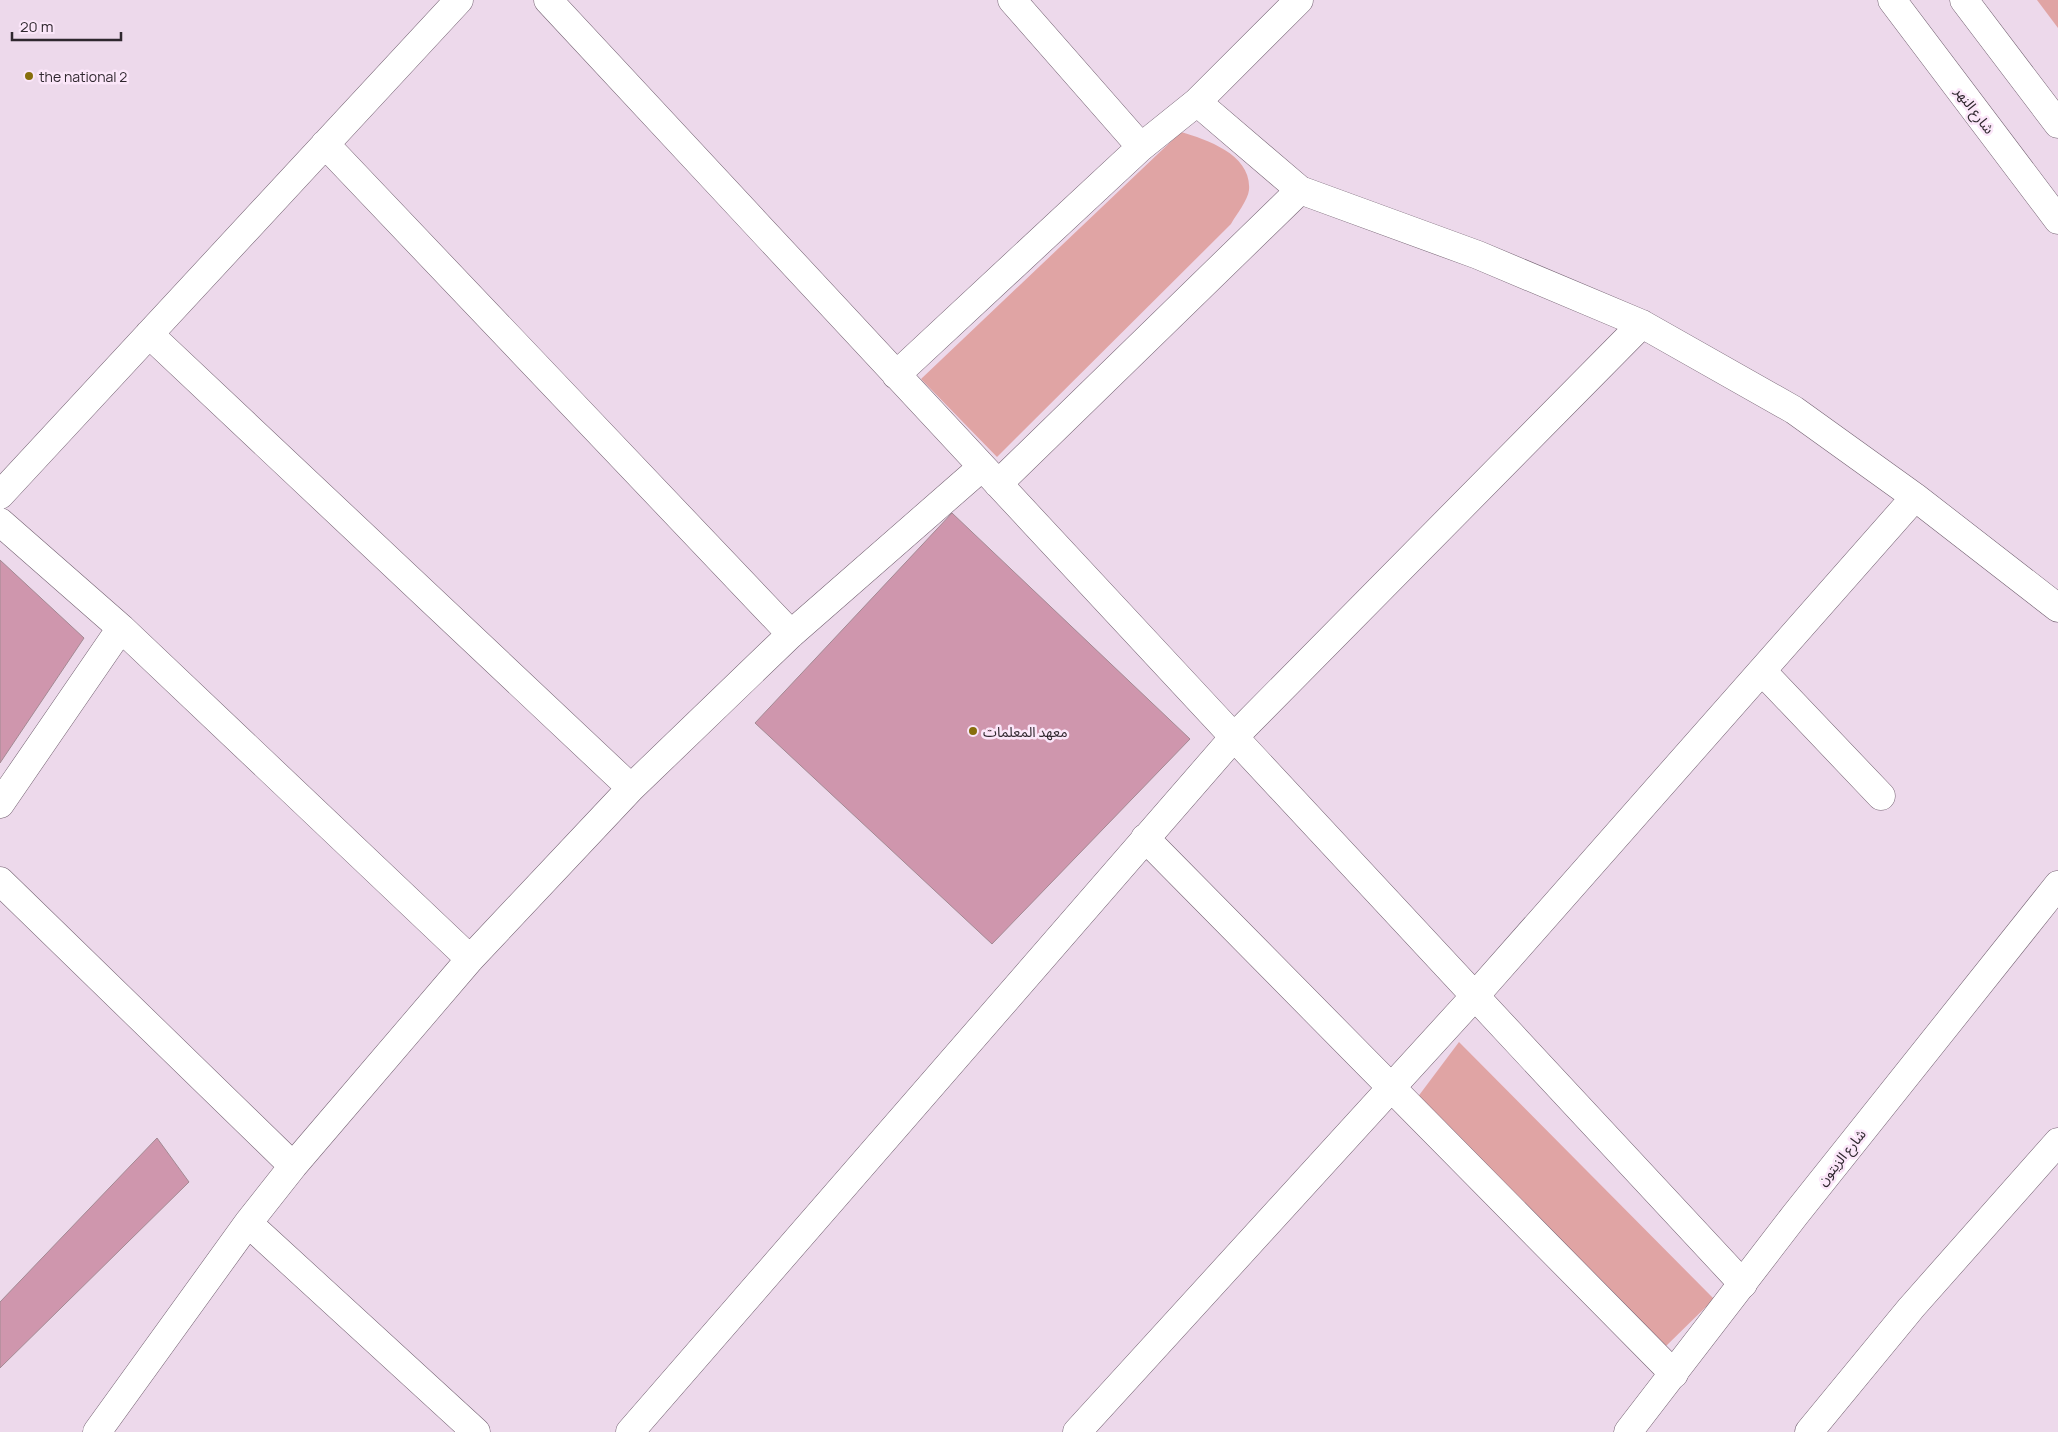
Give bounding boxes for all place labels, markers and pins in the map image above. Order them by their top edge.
place label: the national 2 [39,67,127,86]
marker: the national 2 [23,70,35,82]
place label: معهد المعلمات [983,722,1068,741]
marker: معهد المعلمات [967,725,979,737]

